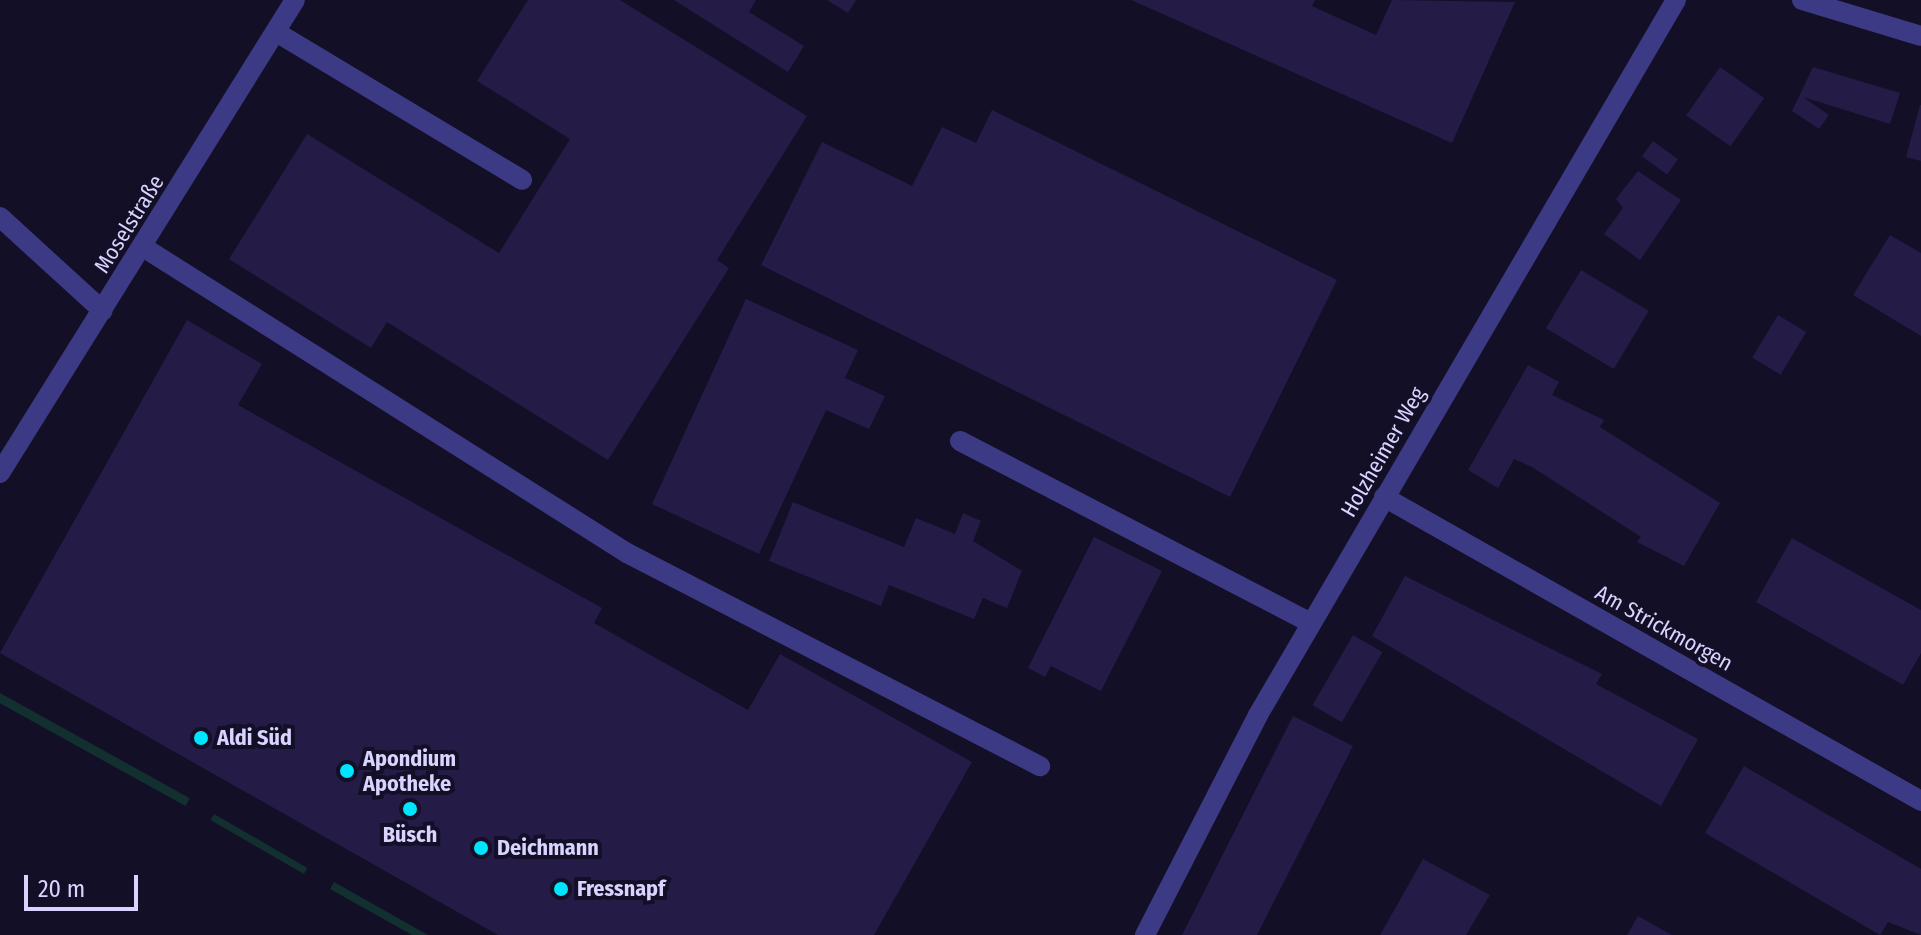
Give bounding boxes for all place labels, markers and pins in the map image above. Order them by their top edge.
place label: Aldi Süd [217,725,292,751]
marker: Aldi Süd [192,729,210,747]
place label: Apondium Apotheke [363,745,456,796]
marker: Apondium Apotheke [338,762,356,780]
marker: Büsch [401,800,419,818]
place label: Büsch [383,822,437,848]
place label: Deichmann [497,835,599,861]
marker: Deichmann [472,839,490,857]
place label: Fressnapf [577,876,665,902]
marker: Fressnapf [552,880,570,898]

